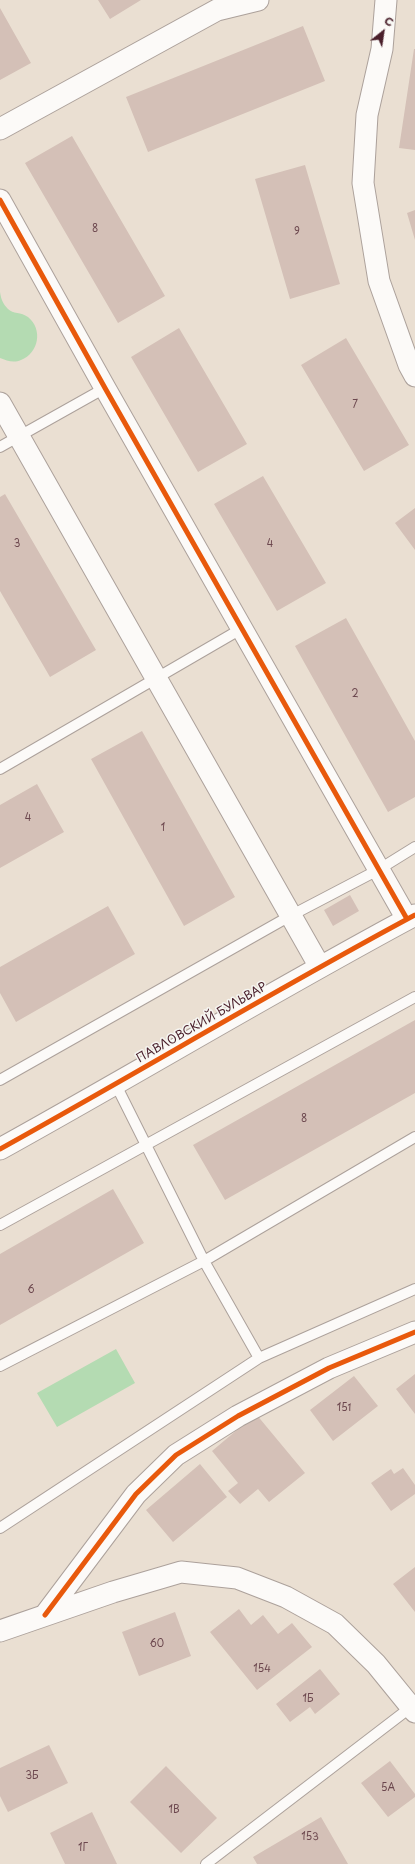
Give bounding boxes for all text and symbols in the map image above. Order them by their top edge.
north arrow [363,12,403,52]
text: С [381,12,397,31]
house number: 8 [92,223,98,235]
house number: 9 [294,226,300,238]
house number: 7 [352,399,358,411]
house number: 3 [14,538,20,550]
house number: 4 [267,538,273,550]
house number: 2 [351,688,359,700]
house number: 4 [25,812,31,824]
house number: 1 [161,822,165,834]
street label: ПАВЛОВСКИЙ БУЛЬВАР [134,980,270,1066]
house number: 8 [301,1113,307,1125]
house number: 6 [27,1284,35,1296]
house number: 151 [337,1402,351,1414]
house number: 60 [150,1638,164,1650]
house number: 154 [253,1663,271,1675]
house number: 1Б [303,1693,313,1705]
house number: 3Б [25,1770,39,1782]
house number: 5А [381,1782,395,1794]
house number: 1В [168,1804,180,1816]
house number: 153 [301,1831,319,1843]
house number: 1Г [78,1842,88,1854]

